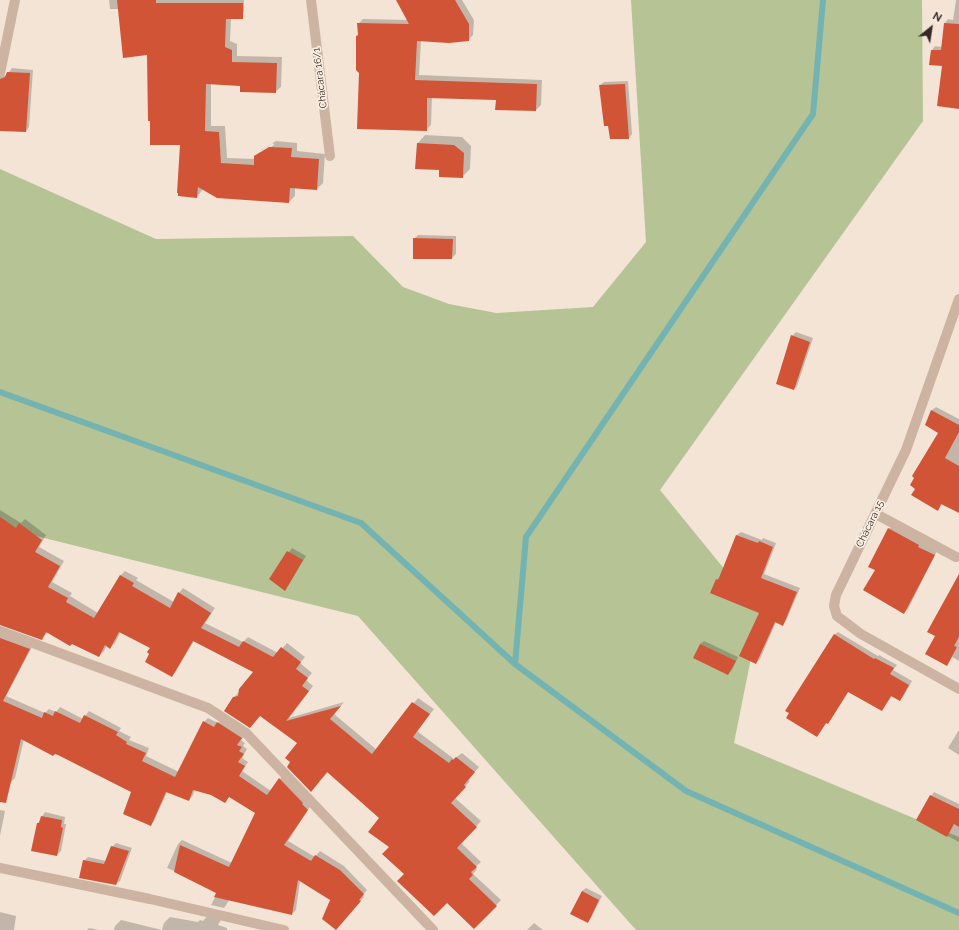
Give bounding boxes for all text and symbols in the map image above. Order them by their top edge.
north arrow [911,8,951,48]
text: N [930,9,944,25]
street label: Chácara 16/1 [310,47,330,109]
street label: Chácara 15 [854,499,886,549]

